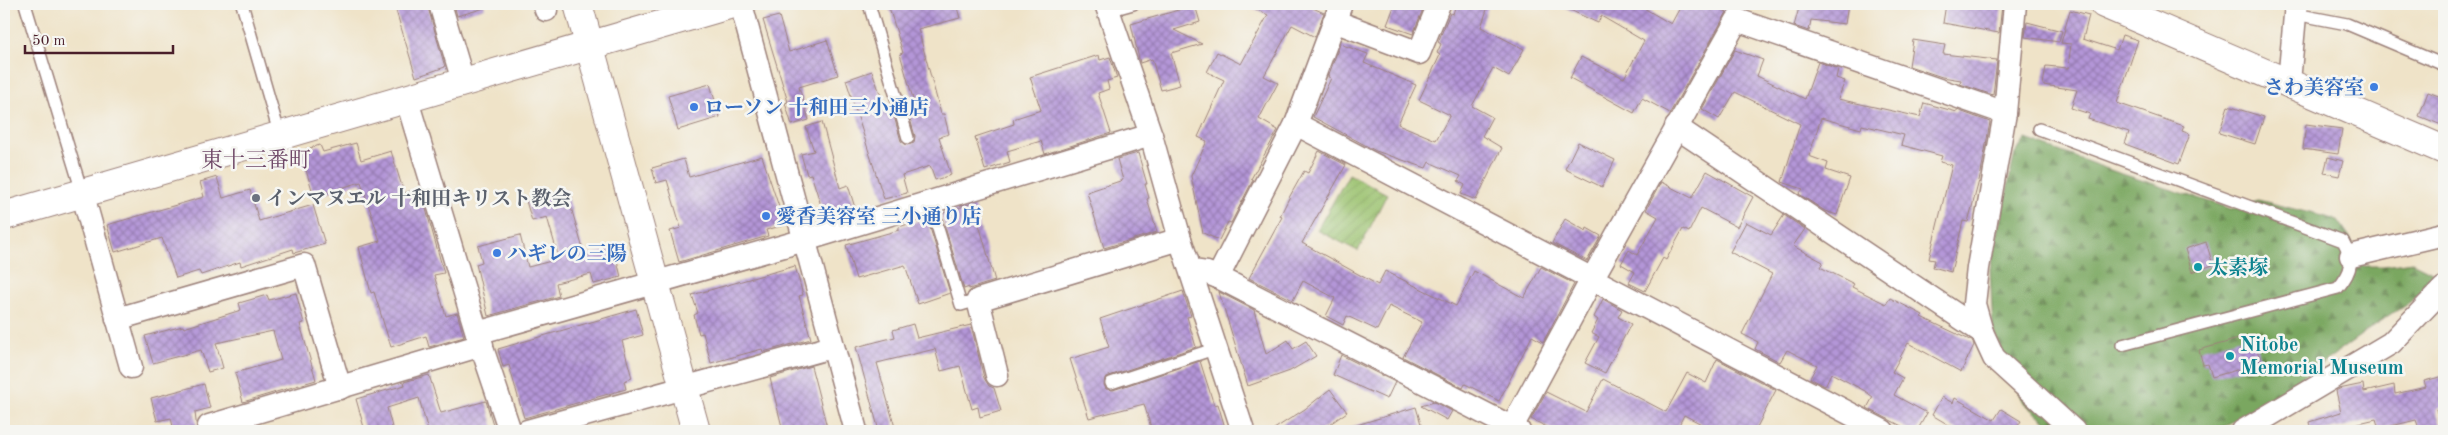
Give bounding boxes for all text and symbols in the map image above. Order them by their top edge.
scale bar [25,22,172,54]
text: 50 m [32,34,66,49]
place label: さわ美容室 [2264,76,2364,99]
marker: さわ美容室 [2368,81,2380,93]
place label: ローソン 十和田三小通店 [704,96,929,119]
marker: ローソン 十和田三小通店 [688,101,700,113]
district label: 東十三番町 [201,148,311,172]
place label: インマヌエル 十和田キリスト教会 [266,187,571,210]
marker: インマヌエル 十和田キリスト教会 [250,192,262,204]
place label: 愛香美容室 三小通り店 [776,205,982,228]
marker: 愛香美容室 三小通り店 [760,210,772,222]
place label: ハギレの三陽 [507,243,627,265]
marker: ハギレの三陽 [491,247,503,259]
place label: 太素塚 [2208,257,2268,279]
marker: 太素塚 [2192,261,2204,273]
place label: Nitobe Memorial Museum [2240,336,2404,379]
marker: Nitobe Memorial Museum [2224,350,2236,362]

